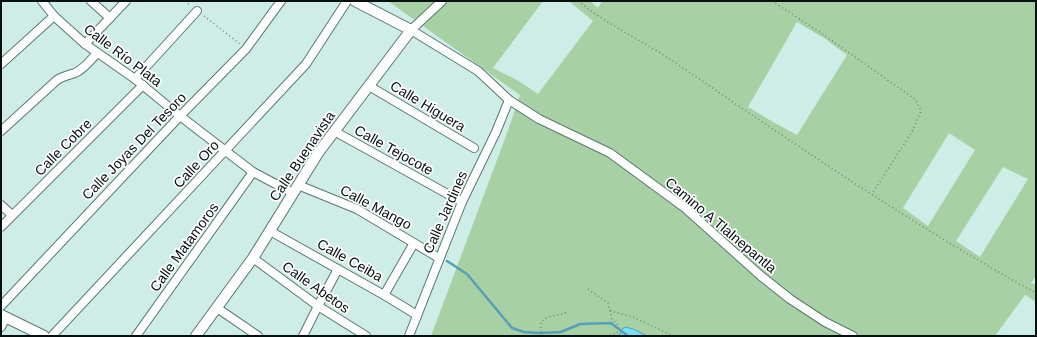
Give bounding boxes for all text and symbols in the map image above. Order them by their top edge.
street label: Calle Río Plata [81,21,165,90]
street label: Calle Higuera [388,77,469,135]
street label: Calle Joyas Del Tesoro [79,89,190,203]
street label: Calle Buenavista [266,108,338,204]
street label: Calle Cobre [31,115,95,179]
street label: Calle Tejocote [352,122,436,178]
street label: Calle Oro [170,137,222,191]
street label: Calle Jardines [420,168,470,256]
street label: Camino A Tlalnepantla [662,174,780,276]
street label: Calle Mango [338,181,415,233]
street label: Calle Matamoros [146,199,222,295]
street label: Calle Ceiba [314,235,386,285]
street label: Calle Abetos [279,258,353,316]

